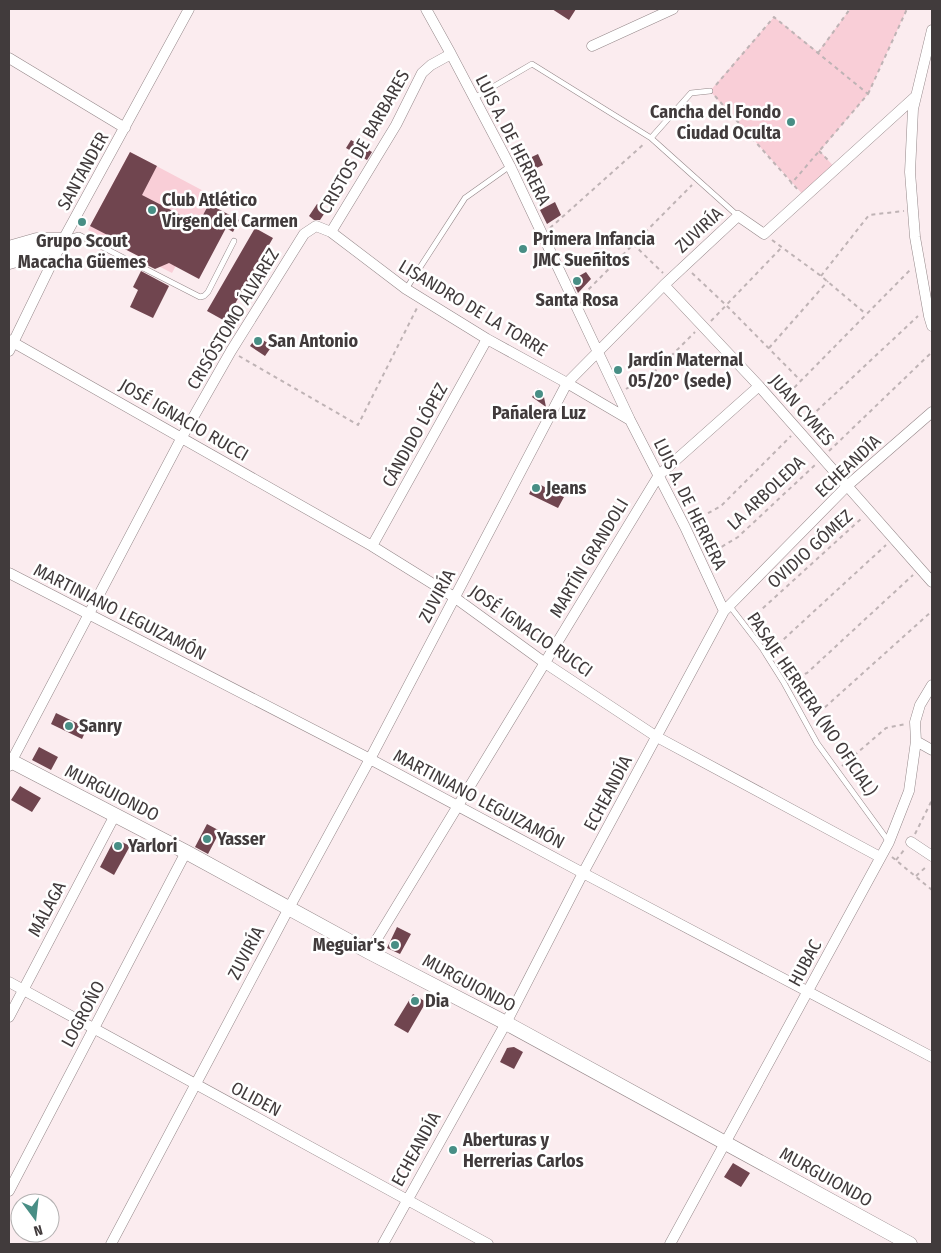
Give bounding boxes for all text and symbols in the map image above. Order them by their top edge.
street label: CRISTOS DE BARBARES [314,66,414,218]
street label: LUIS A. DE HERRERA [471,71,556,209]
place label: Cancha del Fondo Ciudad Oculta [650,101,781,144]
marker: Cancha del Fondo Ciudad Oculta [785,116,797,128]
street label: SANTANDER [53,128,114,214]
place label: Club Atlético Virgen del Carmen [161,189,298,232]
street label: ZUVIRÍA [670,202,728,257]
marker: Club Atlético Virgen del Carmen [146,204,158,216]
marker: Grupo Scout Macacha Güemes [76,216,88,228]
place label: Primera Infancia JMC Sueñitos [532,228,655,271]
place label: Grupo Scout Macacha Güemes [18,230,146,273]
marker: Primera Infancia JMC Sueñitos [517,243,529,255]
street label: CRISÓSTOMO ÁLVAREZ [181,244,284,394]
street label: LISANDRO DE LA TORRE [395,255,551,361]
marker: Santa Rosa [571,275,583,287]
place label: Santa Rosa [536,289,618,311]
place label: San Antonio [268,330,358,352]
marker: San Antonio [252,335,264,347]
place label: Jardín Maternal 05/20° (sede) [627,349,743,392]
marker: Jardín Maternal 05/20° (sede) [612,364,624,376]
street label: JUAN CYMES [765,370,839,450]
street label: JOSÉ IGNACIO RUCCI [116,373,253,466]
street label: CÁNDIDO LÓPEZ [377,379,453,491]
marker: Pañalera Luz [533,388,545,400]
place label: Pañalera Luz [492,402,586,424]
street label: ECHEANDÍA [810,429,886,502]
street label: LUIS A. DE HERRERA [649,435,732,574]
street label: LA ARBOLEDA [723,451,810,535]
place label: Jeans [545,477,587,499]
marker: Jeans [530,482,542,494]
street label: MARTÍN GRANDOLI [544,494,633,621]
street label: OVIDIO GÓMEZ [763,505,857,593]
street label: MARTINIANO LEGUIZAMÓN [30,559,210,665]
street label: ZUVIRÍA [413,565,460,626]
street label: JOSÉ IGNACIO RUCCI [465,579,597,682]
street label: PASAJE HERRERA (NO OFICIAL) [742,608,882,800]
place label: Sanry [79,715,122,737]
marker: Sanry [63,720,75,732]
street label: MARTINIANO LEGUIZAMÓN [390,744,568,854]
street label: ECHEANDÍA [578,751,637,834]
street label: MURGUIONDO [61,760,163,826]
place label: Yasser [216,828,266,850]
marker: Yasser [201,833,213,845]
place label: Yarlori [127,835,177,857]
marker: Yarlori [112,840,124,852]
street label: MÁLAGA [22,877,71,940]
street label: ZUVIRÍA [222,922,269,983]
place label: Meguiar's [313,934,385,956]
street label: HUBAC [784,936,826,990]
marker: Meguiar's [389,939,401,951]
street label: MURGUIONDO [419,949,519,1017]
street label: LOGROÑO [56,977,110,1051]
place label: Dia [425,990,449,1012]
marker: Dia [409,995,421,1007]
street label: OLIDEN [227,1077,285,1121]
street label: ECHEANDÍA [386,1107,446,1190]
place label: Aberturas y Herrerias Carlos [462,1129,584,1172]
street label: MURGUIONDO [776,1142,876,1212]
marker: Aberturas y Herrerias Carlos [447,1144,459,1156]
north arrow [10,1193,60,1243]
text: N [32,1221,44,1239]

